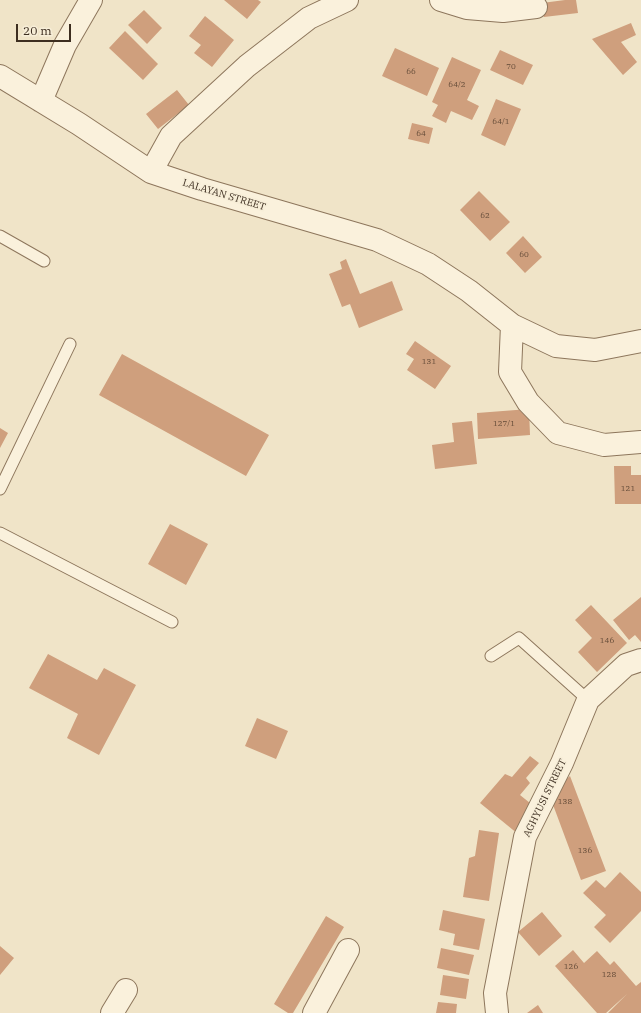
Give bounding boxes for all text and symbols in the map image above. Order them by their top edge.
scale bar [18,16,73,42]
text: 20 m [23,23,52,38]
house number: 70 [506,62,516,72]
house number: 66 [406,67,416,77]
house number: 64/2 [448,80,466,90]
house number: 64/1 [492,117,510,127]
house number: 64 [416,129,426,139]
street label: LALAYAN STREET [181,177,267,213]
house number: 62 [480,211,490,221]
house number: 60 [519,250,529,260]
house number: 131 [422,357,436,367]
house number: 127/1 [493,419,515,429]
house number: 121 [621,484,635,494]
house number: 146 [600,636,614,646]
street label: AGHYUSI STREET [521,757,569,839]
house number: 138 [558,797,572,807]
house number: 136 [578,846,592,856]
house number: 126 [564,962,578,972]
house number: 128 [602,970,616,980]

